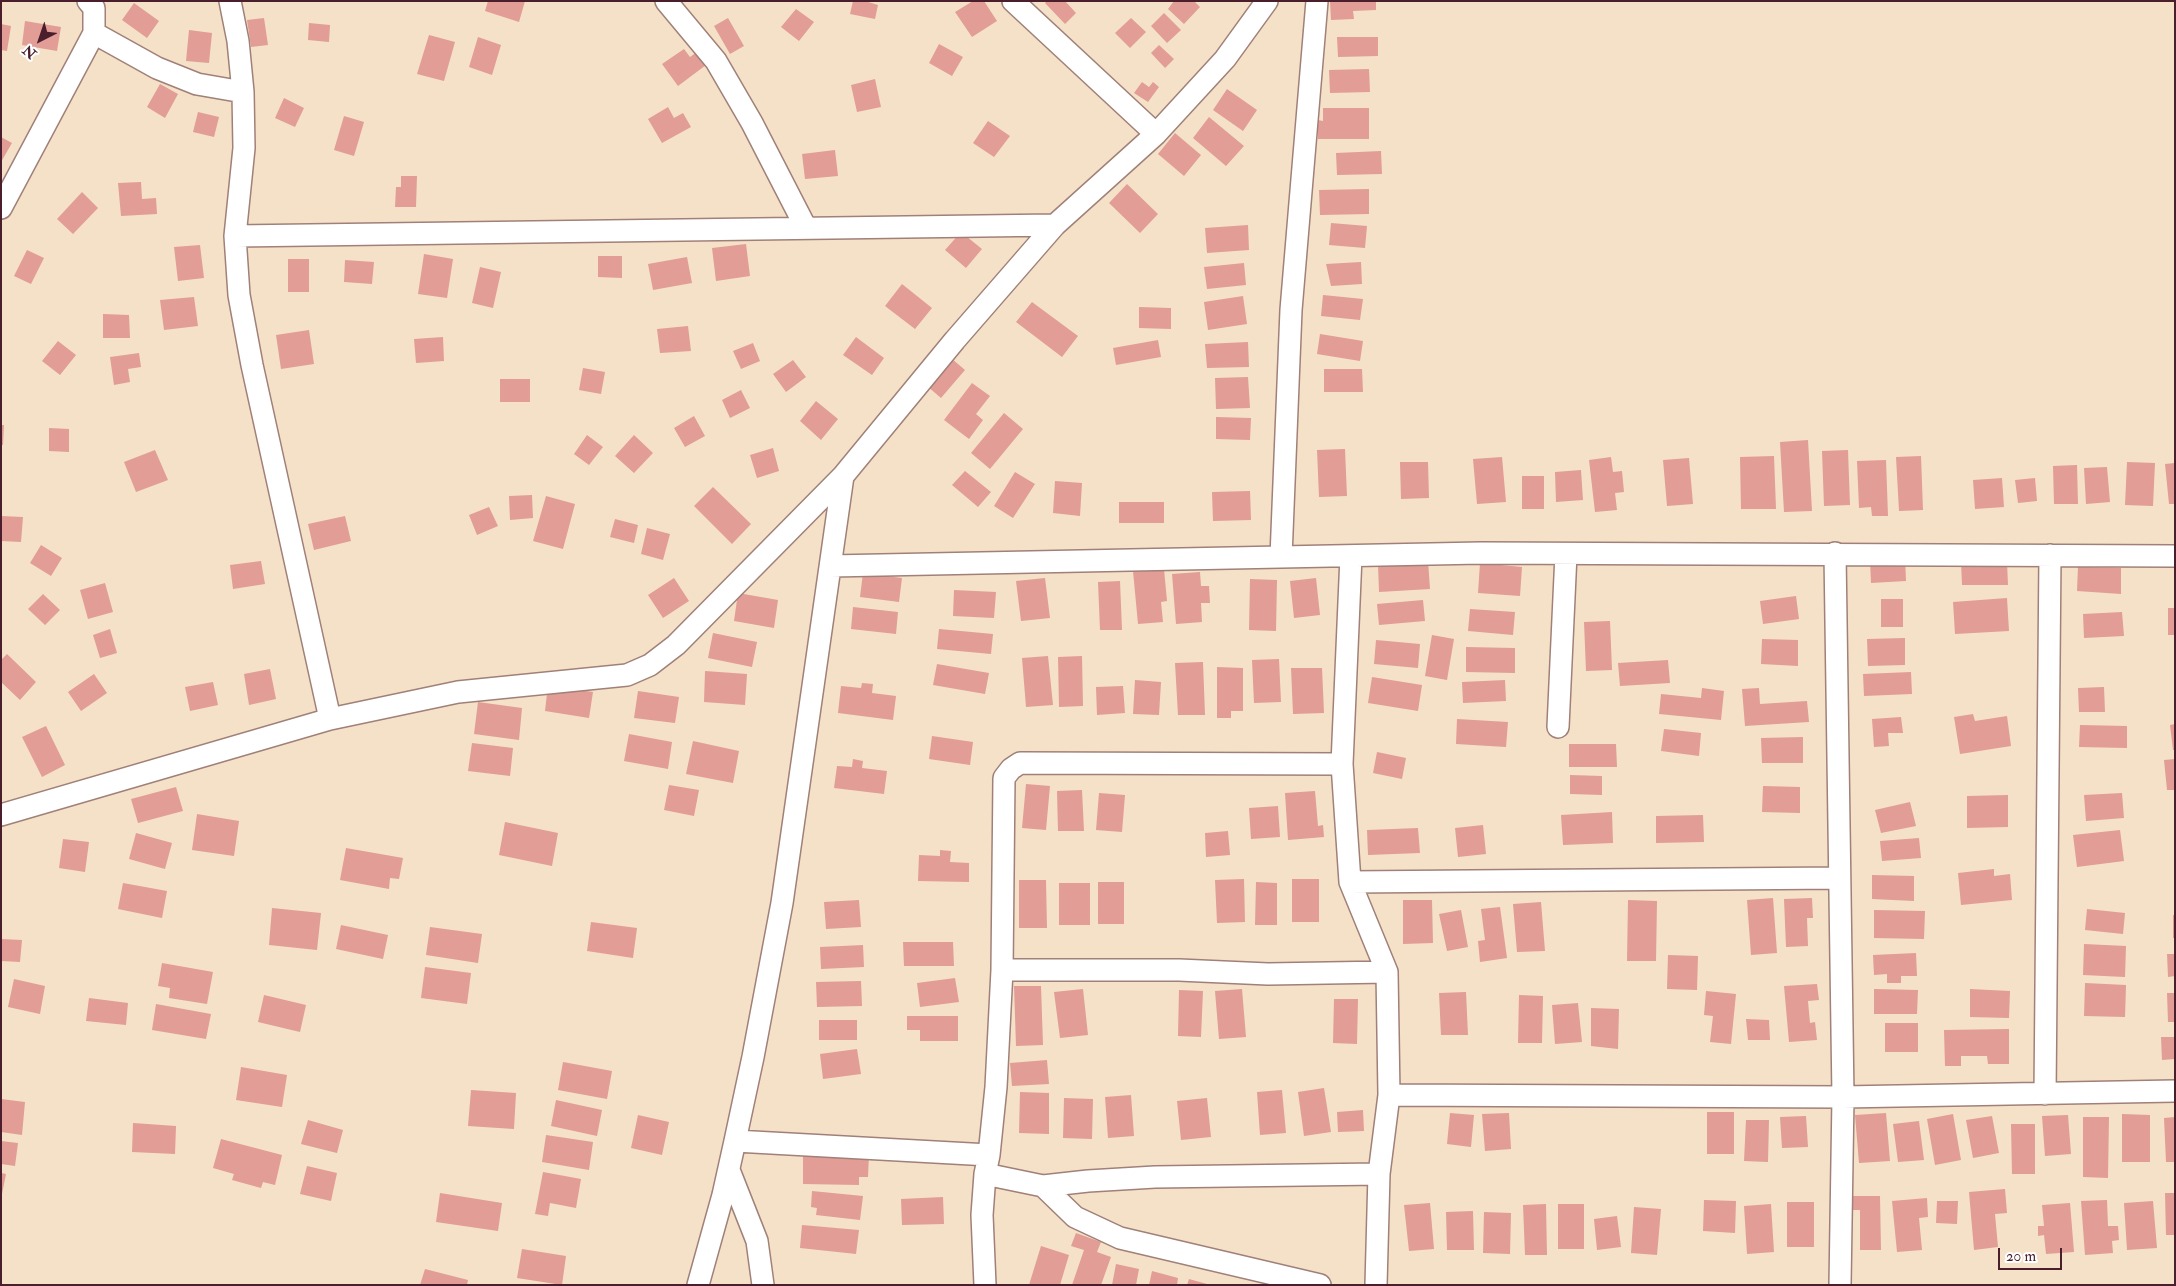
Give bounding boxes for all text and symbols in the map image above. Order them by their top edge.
north arrow [15,15,65,65]
text: N [20,41,40,62]
scale bar [2001,1238,2065,1270]
text: 20 m [2006,1247,2036,1266]

